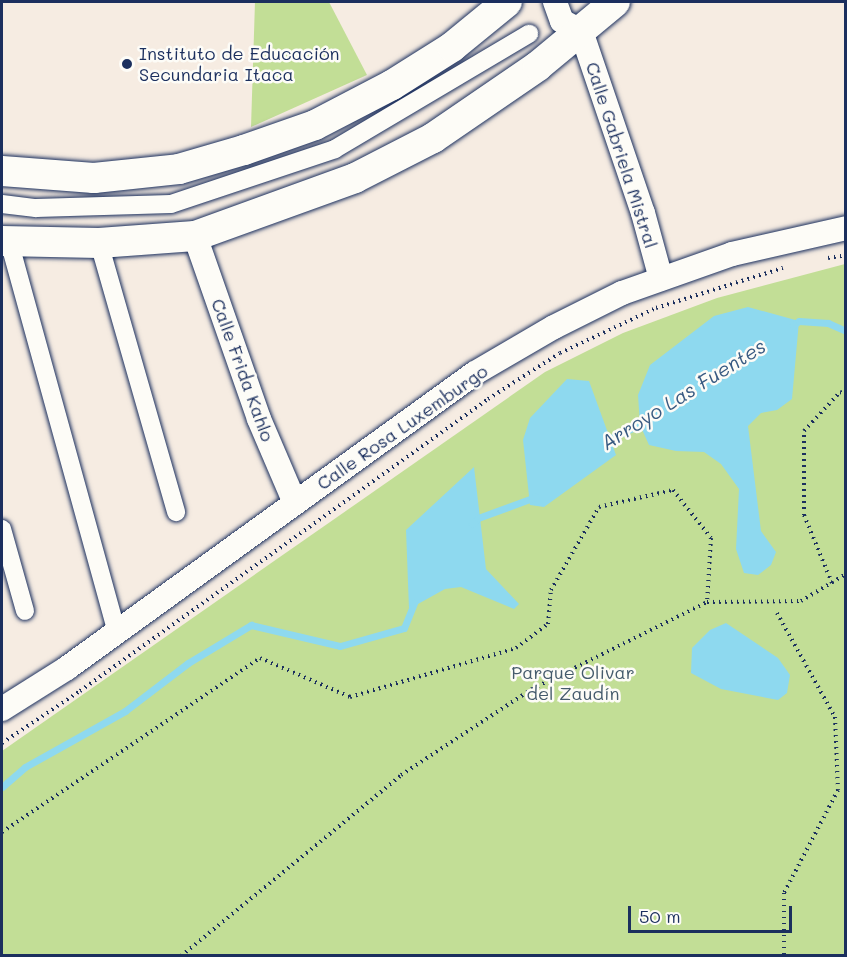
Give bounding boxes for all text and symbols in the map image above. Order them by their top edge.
place label: Instituto de Educación Secundaria Itaca [139,43,340,86]
marker: Instituto de Educación Secundaria Itaca [120,57,134,71]
street label: Calle Gabriela Mistral [582,59,662,251]
street label: Calle Frida Kahlo [207,296,279,444]
water label: Arroyo Las Fuentes [596,333,770,455]
street label: Calle Rosa Luxemburgo [313,360,491,494]
park label: Parque Olivar del Zaudín [511,662,635,704]
scale bar [631,894,794,932]
text: 50 m [639,904,681,928]

